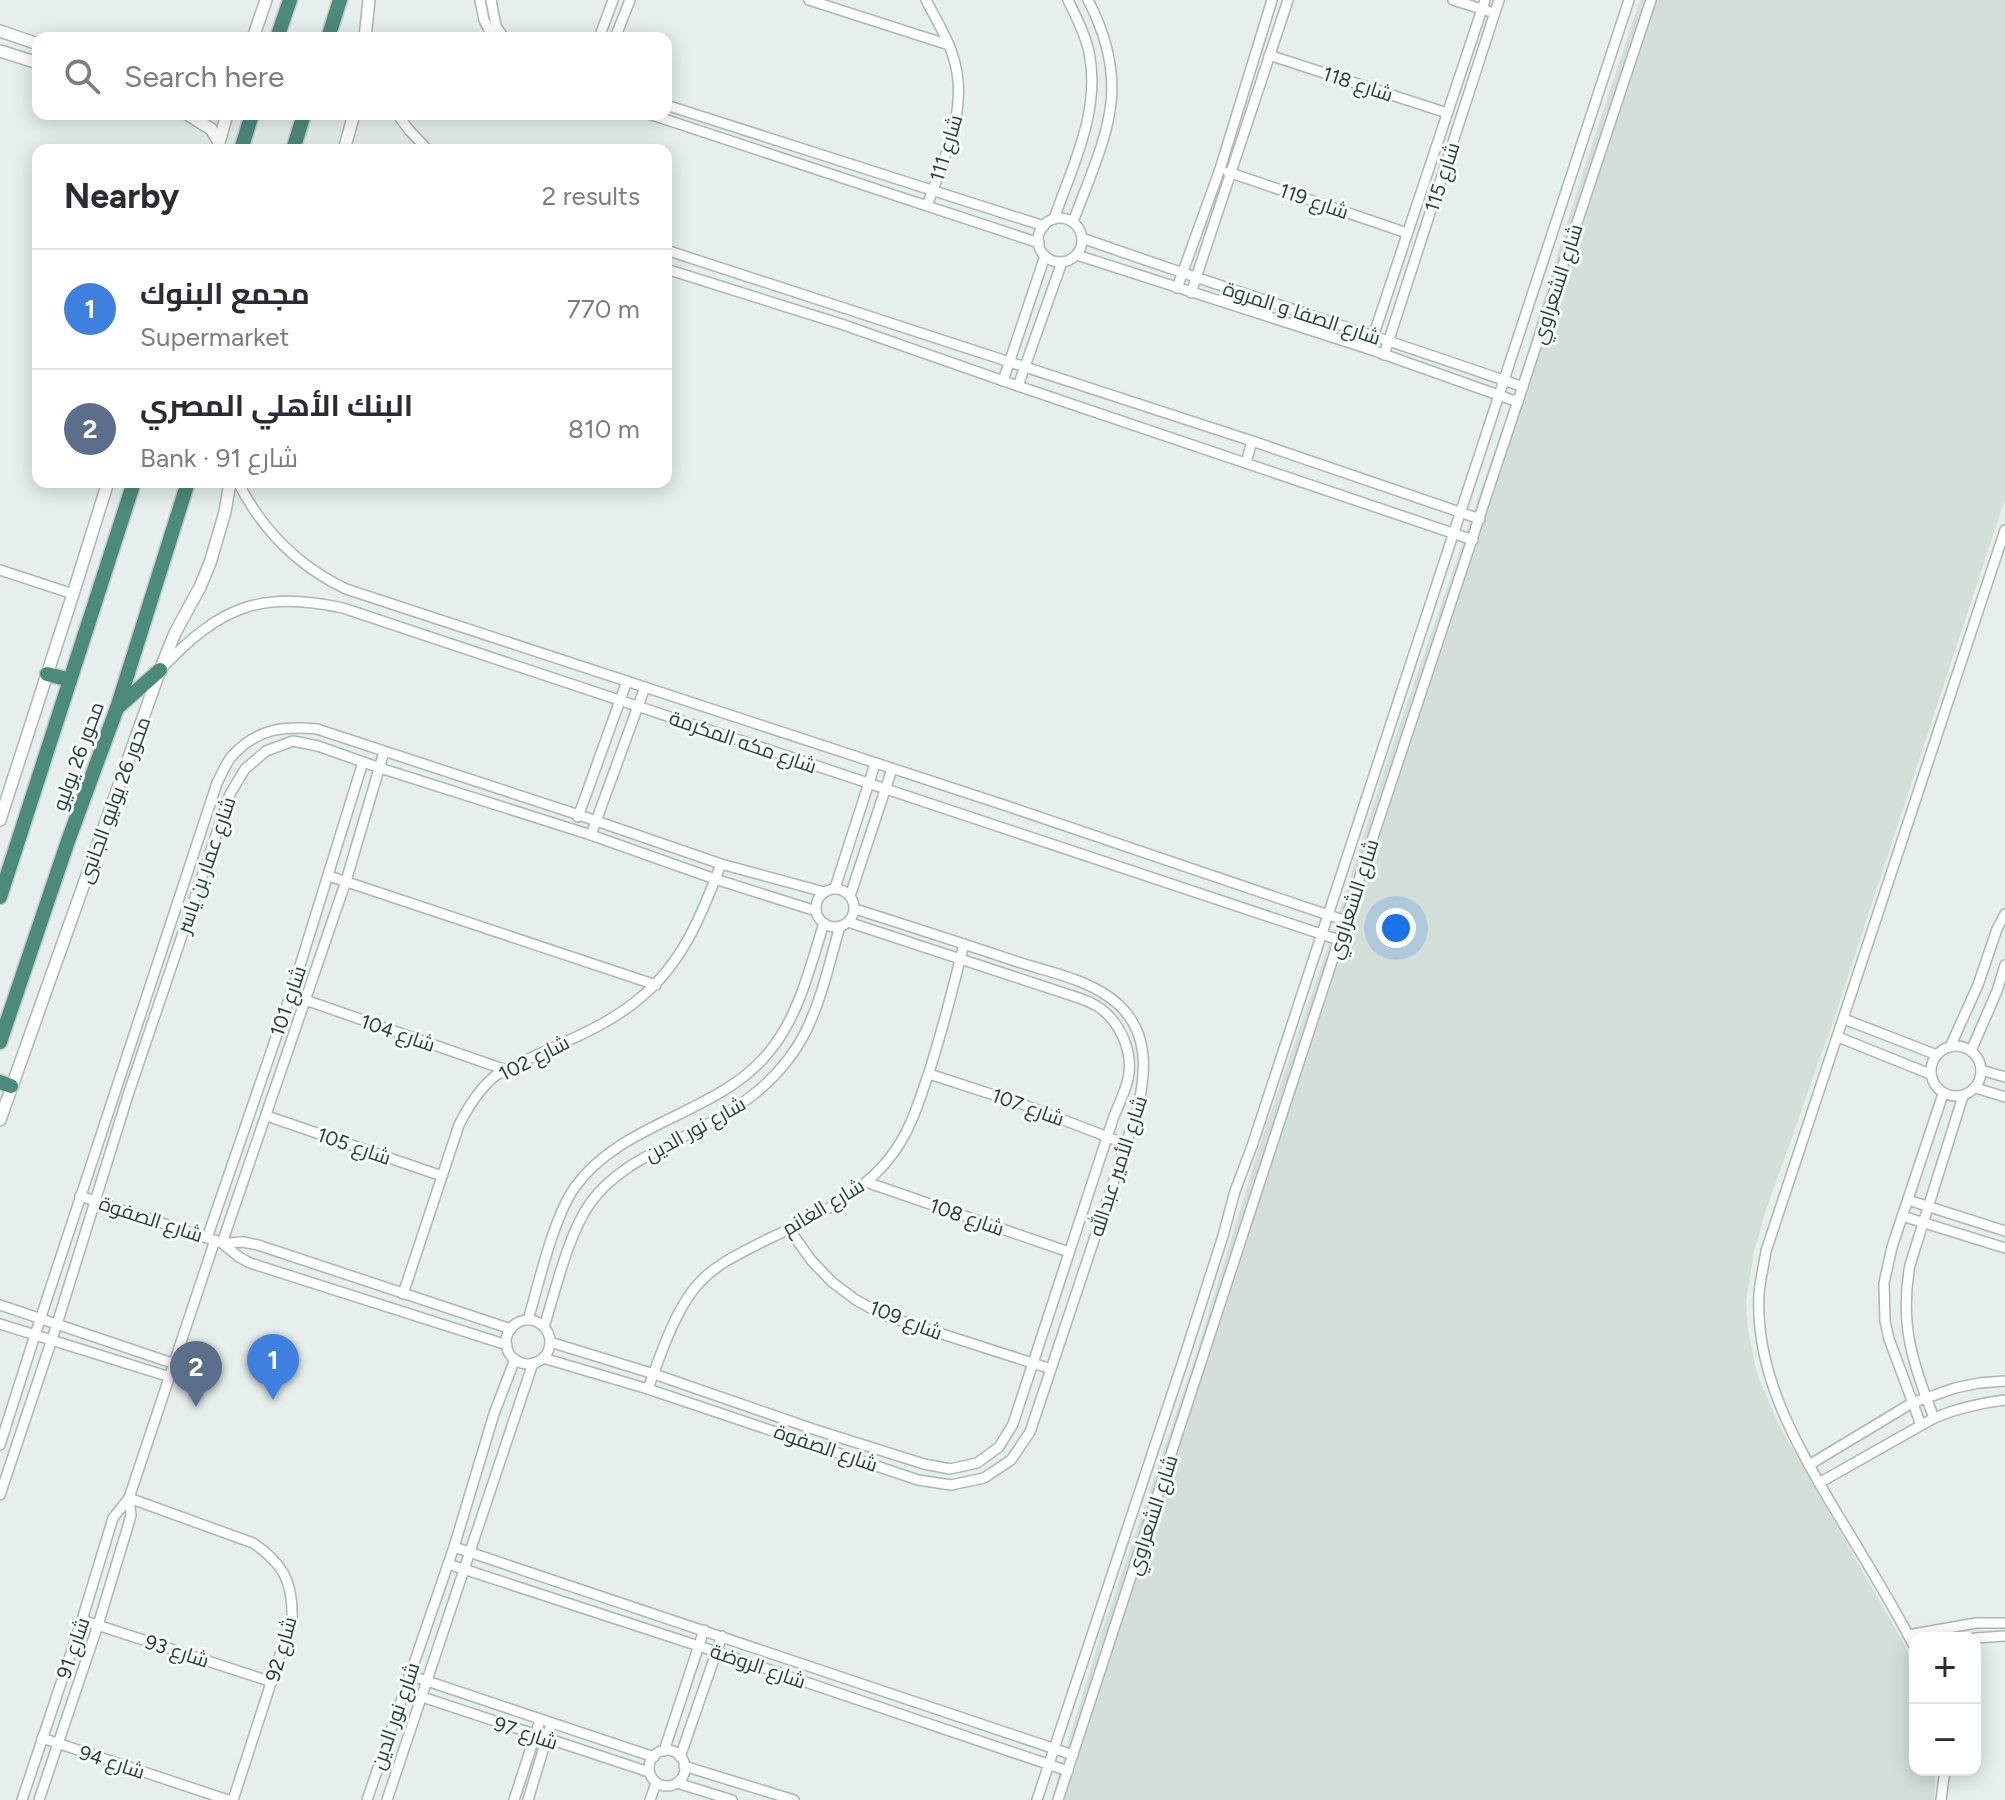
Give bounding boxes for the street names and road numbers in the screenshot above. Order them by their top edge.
street label: شارع 118 [1319,61,1396,109]
street label: شارع 111 [925,112,969,185]
street label: شارع 115 [1420,139,1466,215]
street label: شارع 119 [1276,178,1352,226]
street label: شارع الشعراوي [1526,221,1591,348]
street label: شارع الصفا و المروة [1220,276,1384,352]
street label: محور 26 يوليو [47,698,109,814]
street label: شارع مكه المكرمة [666,706,820,780]
street label: محور 26 يوليو الجانبى [73,714,156,887]
street label: شارع عمار بن ياسر [171,794,242,938]
street label: شارع الشعراوي [1322,836,1387,963]
street label: شارع 101 [265,963,313,1040]
street label: شارع 104 [357,1009,438,1059]
street label: شارع 102 [495,1030,574,1088]
street label: شارع 107 [988,1083,1068,1133]
street label: شارع نور الدين [640,1091,751,1168]
street label: شارع الأمير عبدالله [1083,1092,1154,1240]
street label: شارع 105 [313,1122,394,1172]
street label: شارع الغانم [778,1173,870,1243]
street label: شارع الصفوة [95,1191,206,1249]
street label: شارع 108 [926,1193,1007,1243]
street label: شارع 109 [865,1295,946,1347]
street label: شارع الصفوة [771,1419,881,1479]
street label: شارع الشعراوي [1121,1452,1186,1579]
street label: شارع 91 [51,1614,97,1682]
street label: شارع 92 [260,1614,304,1685]
street label: شارع 93 [141,1629,212,1674]
street label: شارع الروضة [706,1638,809,1695]
street label: شارع نور الدين [365,1659,426,1773]
street label: شارع 97 [490,1711,561,1756]
street label: شارع 94 [76,1740,148,1786]

